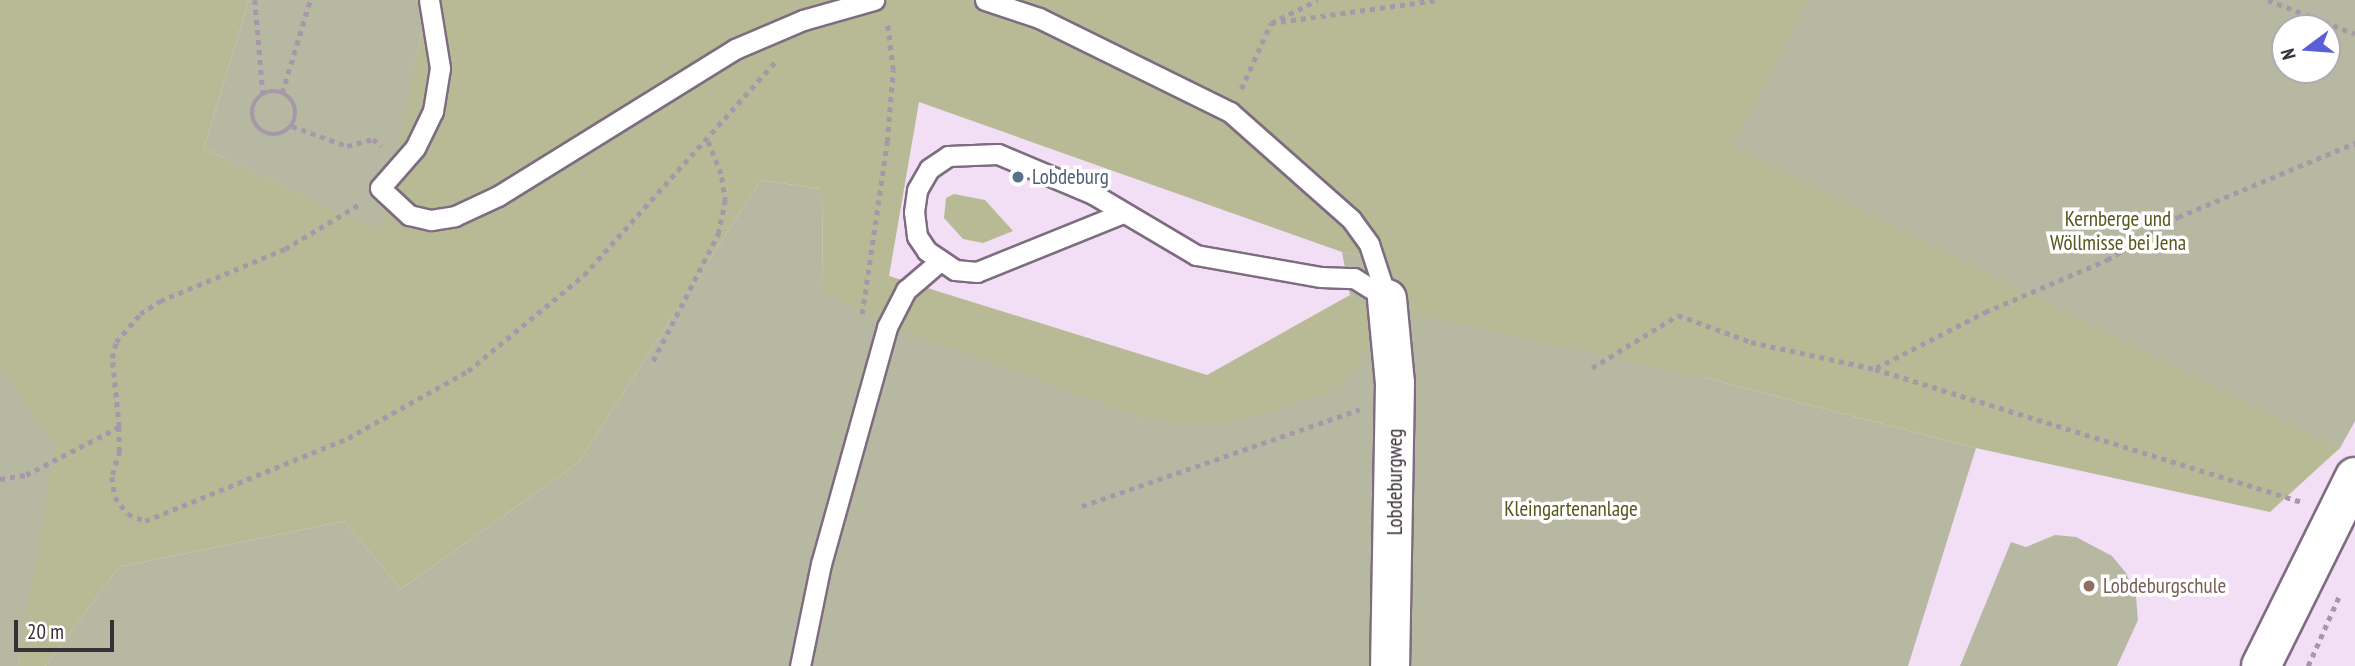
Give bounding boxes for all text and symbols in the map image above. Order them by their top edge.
north arrow [2271,14,2341,84]
text: N [2275,46,2301,62]
place label: Lobdeburg [1032,164,1109,190]
marker: Lobdeburg [1010,169,1026,185]
park label: Kernberge und Wöllmisse bei Jena [2050,206,2186,256]
street label: Lobdeburgweg [1382,429,1408,535]
park label: Kleingartenanlage [1504,496,1638,522]
place label: Lobdeburgschule [2103,573,2226,599]
marker: Lobdeburgschule [2081,578,2097,594]
scale bar [18,606,117,650]
text: 20 m [27,618,64,645]

